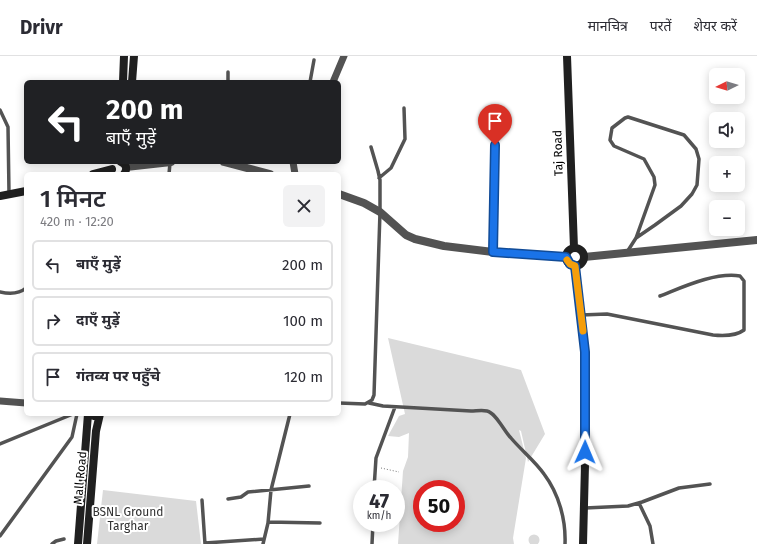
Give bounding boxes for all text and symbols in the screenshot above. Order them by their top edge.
text: Drivr [20,16,63,39]
text: मानचित्र [588,18,628,35]
text: परतें [650,18,671,35]
text: शेयर करें [693,18,737,35]
north arrow [709,68,745,104]
map controls [709,68,745,236]
text: 200 m [106,93,184,126]
icon: left [40,96,92,148]
pin [478,104,512,145]
icon: arrive [484,110,506,132]
button: sound [709,112,745,148]
text: बाएँ मुड़ें [106,127,156,149]
street label: Taj Road [550,130,566,176]
button: + [709,156,745,192]
text: 1 मिनट [40,185,106,213]
button: close [283,185,325,227]
button: − [709,200,745,236]
text: 420 m · 12:20 [40,214,114,229]
icon: left [42,254,64,276]
text: बाएँ मुड़ें [76,255,121,273]
text: 200 m [282,256,323,274]
icon: right [42,310,64,332]
text: दाएँ मुड़ें [76,311,120,329]
text: 100 m [283,312,323,330]
icon: arrive [42,366,64,388]
text: गंतव्य पर पहुँचे [76,367,160,385]
text: 120 m [284,368,323,386]
position arrow [564,431,606,473]
street label: Mall Road [71,451,89,505]
speed limit sign: 50 [413,480,465,532]
text: 47 [369,489,389,513]
park label: BSNL Ground Targhar [93,505,164,533]
text: km/h [367,510,391,522]

